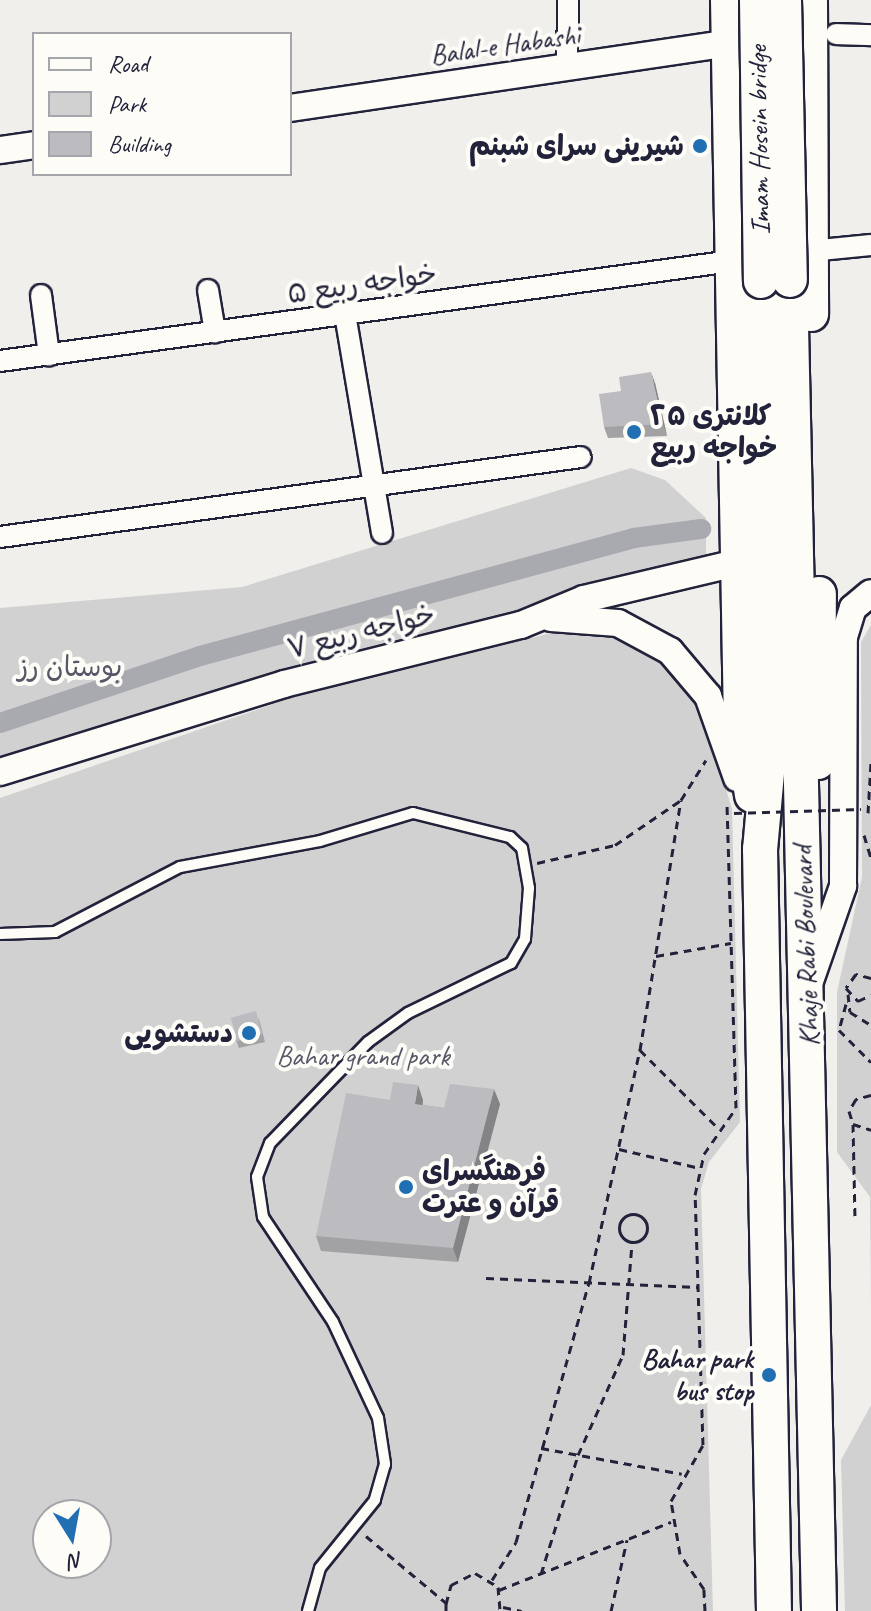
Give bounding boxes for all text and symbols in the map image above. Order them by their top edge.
street label: Balal-e Habashi [428,18,582,72]
legend [32,32,292,176]
street label: Imam Hosein bridge [741,45,777,235]
text: Road [108,49,148,79]
text: Park [108,89,146,119]
text: Building [108,129,171,159]
place label: شیرینی سرای شبنم [469,129,684,163]
marker: شیرینی سرای شبنم [691,137,709,155]
street label: خواجه ربیع ۵ [285,257,439,311]
place label: کلانتری ٢۵ خواجه ربیع [650,399,777,465]
marker: کلانتری ٢۵ خواجه ربیع [625,423,643,441]
street label: خواجه ربیع ۷ [284,597,438,667]
park label: بوستان رز [18,650,122,684]
street label: Khaje Rabi Boulevard [786,844,826,1048]
place label: دستشویی [124,1016,233,1050]
marker: دستشویی [240,1024,258,1042]
park label: Bahar grand park [276,1039,450,1073]
place label: فرهنگسرای قرآن و عترت [422,1154,559,1220]
marker: فرهنگسرای قرآن و عترت [397,1178,415,1196]
place label: Bahar park bus stop [641,1342,753,1408]
marker: Bahar park bus stop [760,1366,778,1384]
north arrow [32,1499,112,1579]
text: N [67,1546,86,1576]

